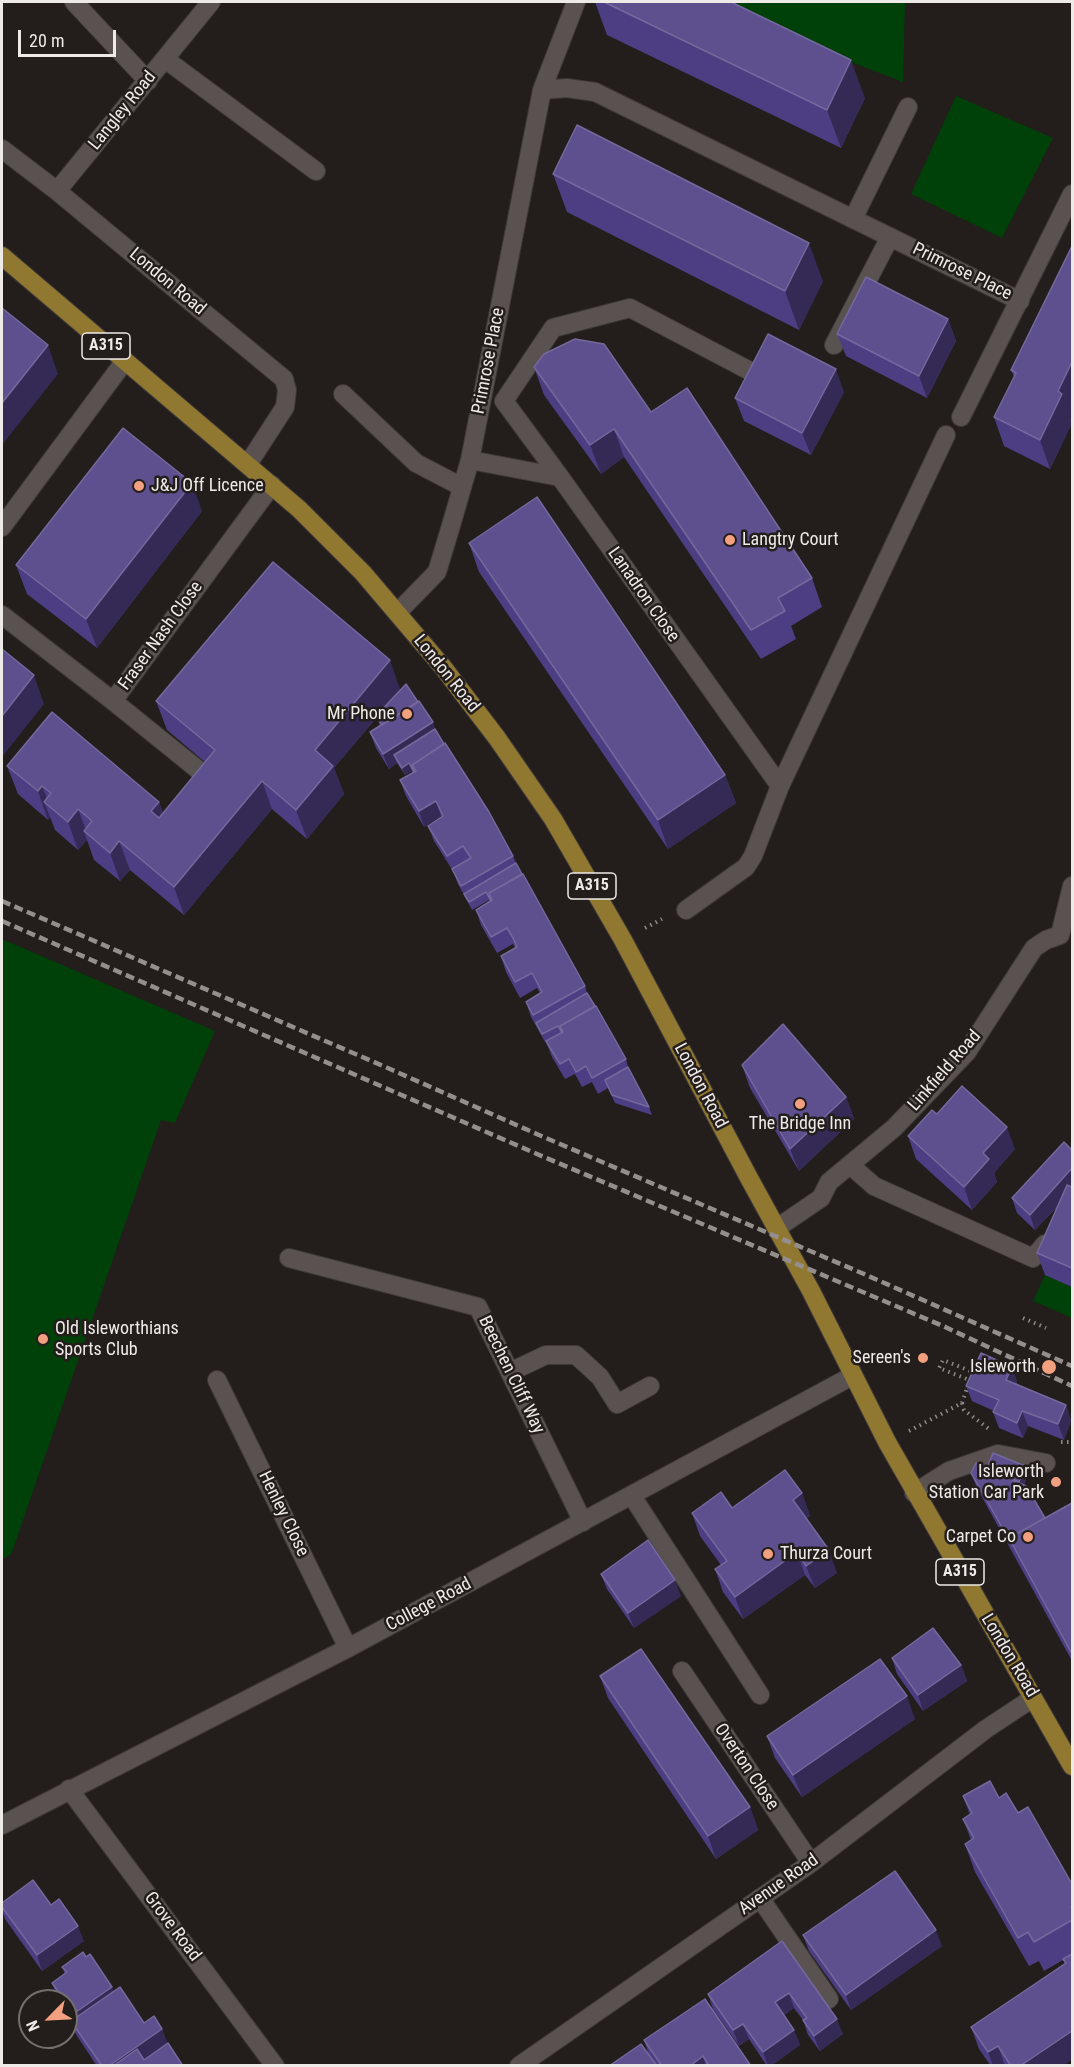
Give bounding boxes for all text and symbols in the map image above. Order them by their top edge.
scale bar [21,18,118,56]
text: 20 m [29,30,64,51]
street label: Langley Road [85,67,161,155]
street label: Primrose Place [909,239,1015,305]
street label: London Road [124,244,210,320]
street label: Primrose Place [468,306,510,416]
road number: A315 [82,333,130,359]
place label: J&J Off Licence [151,475,264,497]
marker: J&J Off Licence [132,479,146,493]
place label: Langtry Court [742,529,839,551]
marker: Langtry Court [723,533,737,547]
street label: Lanadron Close [602,543,684,647]
street label: Fraser Nash Close [114,577,208,695]
street label: London Road [408,631,484,717]
place label: Mr Phone [327,703,395,725]
marker: Mr Phone [400,707,414,721]
road number: A315 [568,873,616,899]
street label: Linkfield Road [904,1026,986,1116]
street label: London Road [669,1040,731,1132]
marker: The Bridge Inn [793,1097,807,1111]
place label: The Bridge Inn [749,1113,851,1135]
street label: Beechen Cliff Way [473,1313,549,1437]
place label: Old Isleworthians Sports Club [55,1318,179,1360]
marker: Old Isleworthians Sports Club [36,1332,50,1346]
place label: Sereen's [853,1347,911,1369]
marker: Sereen's [916,1351,930,1365]
place label: Isleworth [970,1356,1036,1378]
marker: Isleworth [1040,1358,1058,1376]
place label: Isleworth Station Car Park [929,1461,1044,1504]
street label: Henley Close [253,1468,313,1560]
marker: Isleworth Station Car Park [1049,1475,1063,1489]
place label: Carpet Co [946,1526,1016,1548]
marker: Carpet Co [1021,1530,1035,1544]
place label: Thurza Court [780,1543,872,1565]
marker: Thurza Court [761,1547,775,1561]
road number: A315 [936,1559,984,1585]
street label: College Road [383,1574,475,1636]
street label: London Road [976,1610,1042,1702]
street label: Overton Close [709,1720,783,1814]
street label: Avenue Road [735,1850,823,1920]
street label: Grove Road [139,1888,205,1966]
north arrow [18,1989,78,2049]
text: N [22,2017,44,2034]

